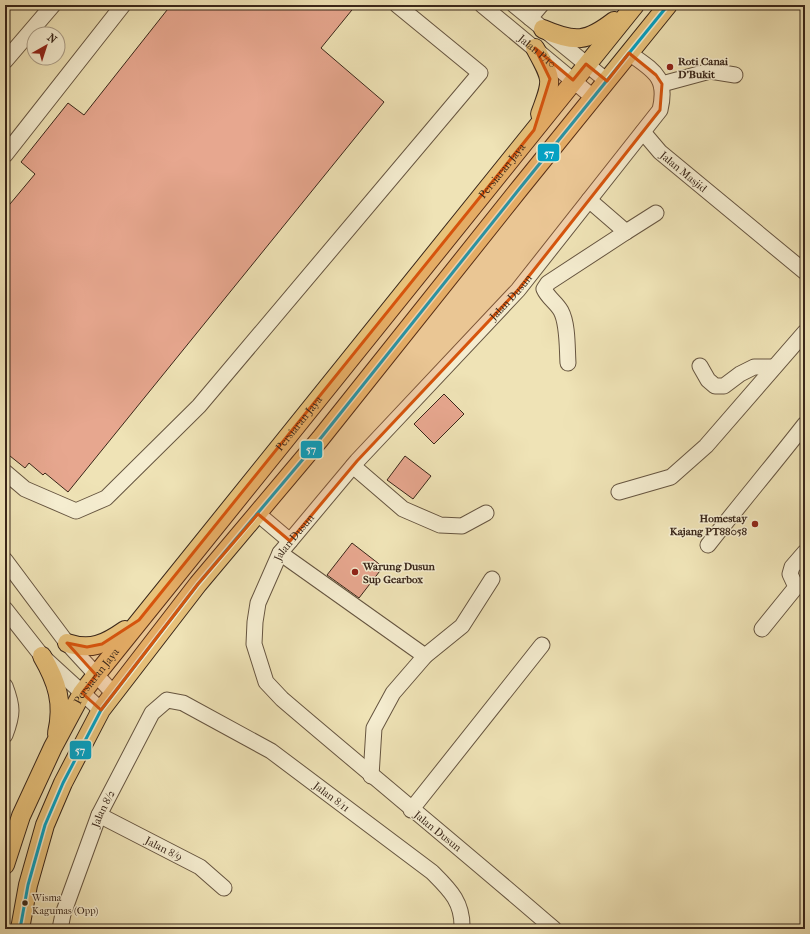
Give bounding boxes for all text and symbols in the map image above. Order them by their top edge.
north arrow [26,26,66,66]
text: N [45,31,60,47]
street label: Jalan P/10 [515,31,559,71]
place label: Roti Canai D'Bukit [677,55,729,81]
marker: Roti Canai D'Bukit [665,62,675,72]
street label: Persiaran Jaya [476,140,529,201]
line badge: 57 [537,143,560,162]
text: 57 [544,147,555,160]
street label: Jalan Masjid [656,148,710,196]
street label: Jalan Dusun [486,271,535,324]
street label: Persiaran Jaya [273,392,326,454]
line badge: 57 [300,440,323,459]
text: 57 [306,443,317,456]
street label: Jalan Dusun [271,511,317,564]
place label: Homestay Kajang PT88058 [670,512,748,538]
marker: Homestay Kajang PT88058 [750,519,760,529]
place label: Warung Dusun Sup Gearbox [362,560,436,586]
marker: Warung Dusun Sup Gearbox [350,567,360,577]
street label: Persiaran Jaya [71,645,123,706]
line badge: 57 [69,740,92,760]
text: 57 [75,744,86,757]
street label: Jalan 8/11 [310,779,352,815]
street label: Jalan 8/2 [89,788,118,830]
street label: Jalan Dusun [411,808,464,855]
street label: Jalan 8/9 [142,833,185,864]
place label: Wisma Kagumas (Opp) [31,892,99,917]
marker: Wisma Kagumas (Opp) [20,898,30,908]

